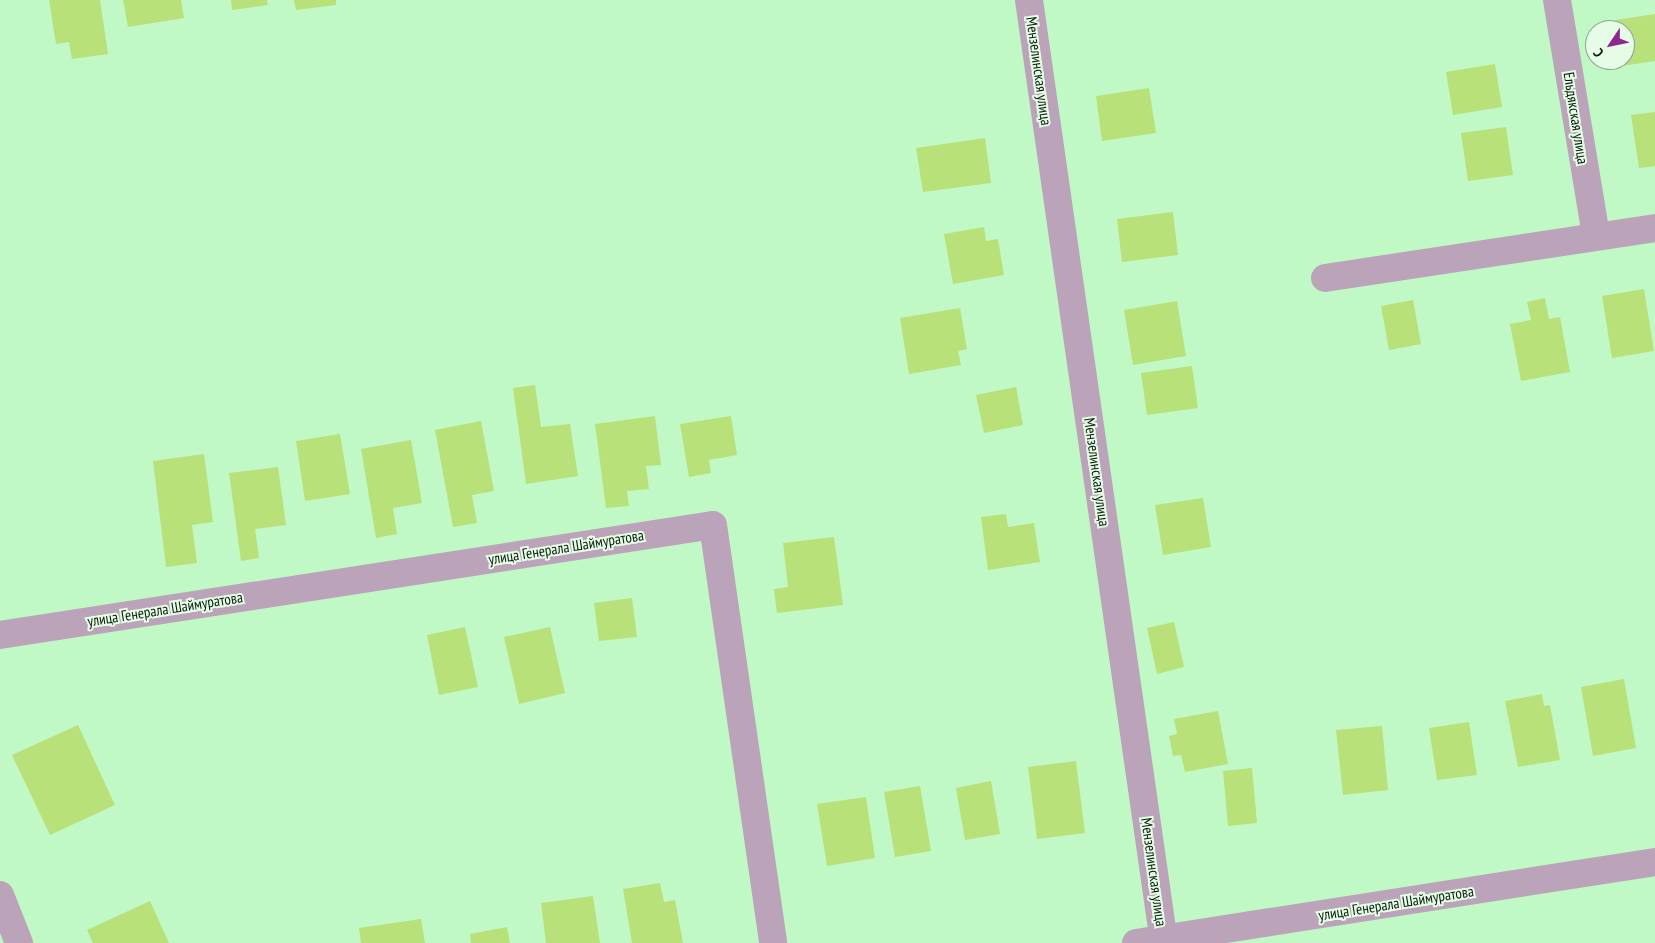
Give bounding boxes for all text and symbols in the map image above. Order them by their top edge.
street label: Мензелинская улица [1022,15,1056,127]
north arrow [1585,20,1635,70]
text: С [1589,45,1608,61]
street label: Ельдякская улица [1560,71,1592,165]
street label: Мензелинская улица [1080,416,1114,528]
street label: улица Генерала Шаймуратова [487,526,645,568]
street label: улица Генерала Шаймуратова [86,588,244,630]
street label: Мензелинская улица [1137,816,1171,928]
street label: улица Генерала Шаймуратова [1317,882,1475,924]

